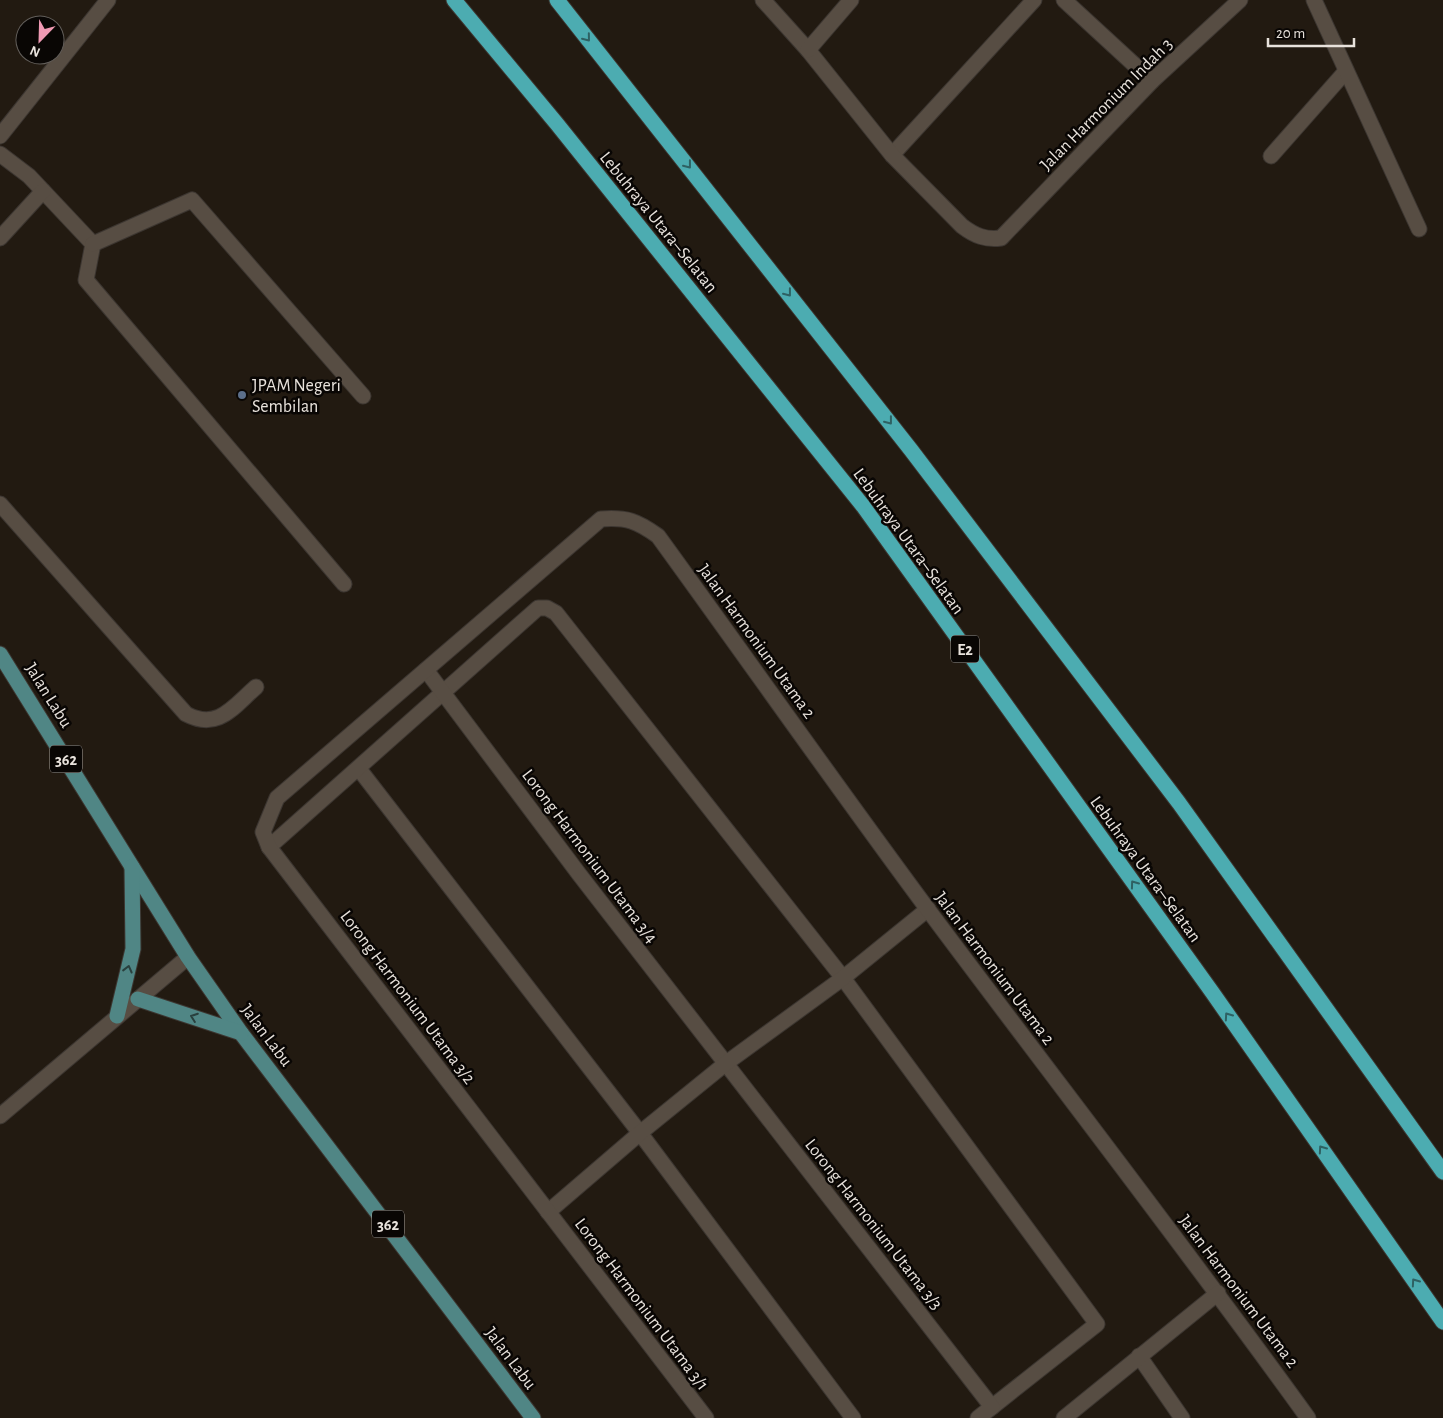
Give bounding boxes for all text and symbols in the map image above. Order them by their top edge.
north arrow [15,15,65,65]
scale bar [1268,15,1354,47]
text: 20 m [1276,26,1305,41]
one-way arrow [582,32,590,41]
street label: Jalan Harmonium Indah 3 [1037,35,1176,174]
text: N [28,43,43,59]
street label: Lebuhraya Utara–Selatan [596,149,720,297]
one-way arrow [683,159,691,168]
one-way arrow [783,287,791,296]
place label: JPAM Negeri Sembilan [252,377,341,416]
marker: JPAM Negeri Sembilan [236,389,248,401]
one-way arrow [883,415,891,424]
street label: Lebuhraya Utara–Selatan [849,465,967,618]
street label: Jalan Harmonium Utama 2 [694,561,818,722]
road number: E2 [951,636,979,662]
street label: Jalan Labu [21,660,75,731]
road number: 362 [50,746,82,772]
street label: Lorong Harmonium Utama 3/4 [518,766,661,947]
street label: Lebuhraya Utara–Selatan [1086,793,1204,946]
one-way arrow [1131,880,1140,890]
street label: Jalan Harmonium Utama 2 [931,889,1057,1048]
street label: Lorong Harmonium Utama 3/2 [336,908,478,1088]
one-way arrow [122,964,133,973]
street label: Jalan Labu [237,1001,295,1070]
one-way arrow [1225,1012,1234,1022]
one-way arrow [191,1013,199,1023]
street label: Lorong Harmonium Utama 3/3 [801,1136,945,1313]
one-way arrow [1319,1145,1328,1155]
road number: 362 [372,1210,404,1238]
street label: Jalan Harmonium Utama 2 [1175,1212,1301,1371]
street label: Lorong Harmonium Utama 3/1 [571,1215,712,1394]
one-way arrow [1412,1278,1421,1288]
street label: Jalan Labu [481,1324,539,1393]

